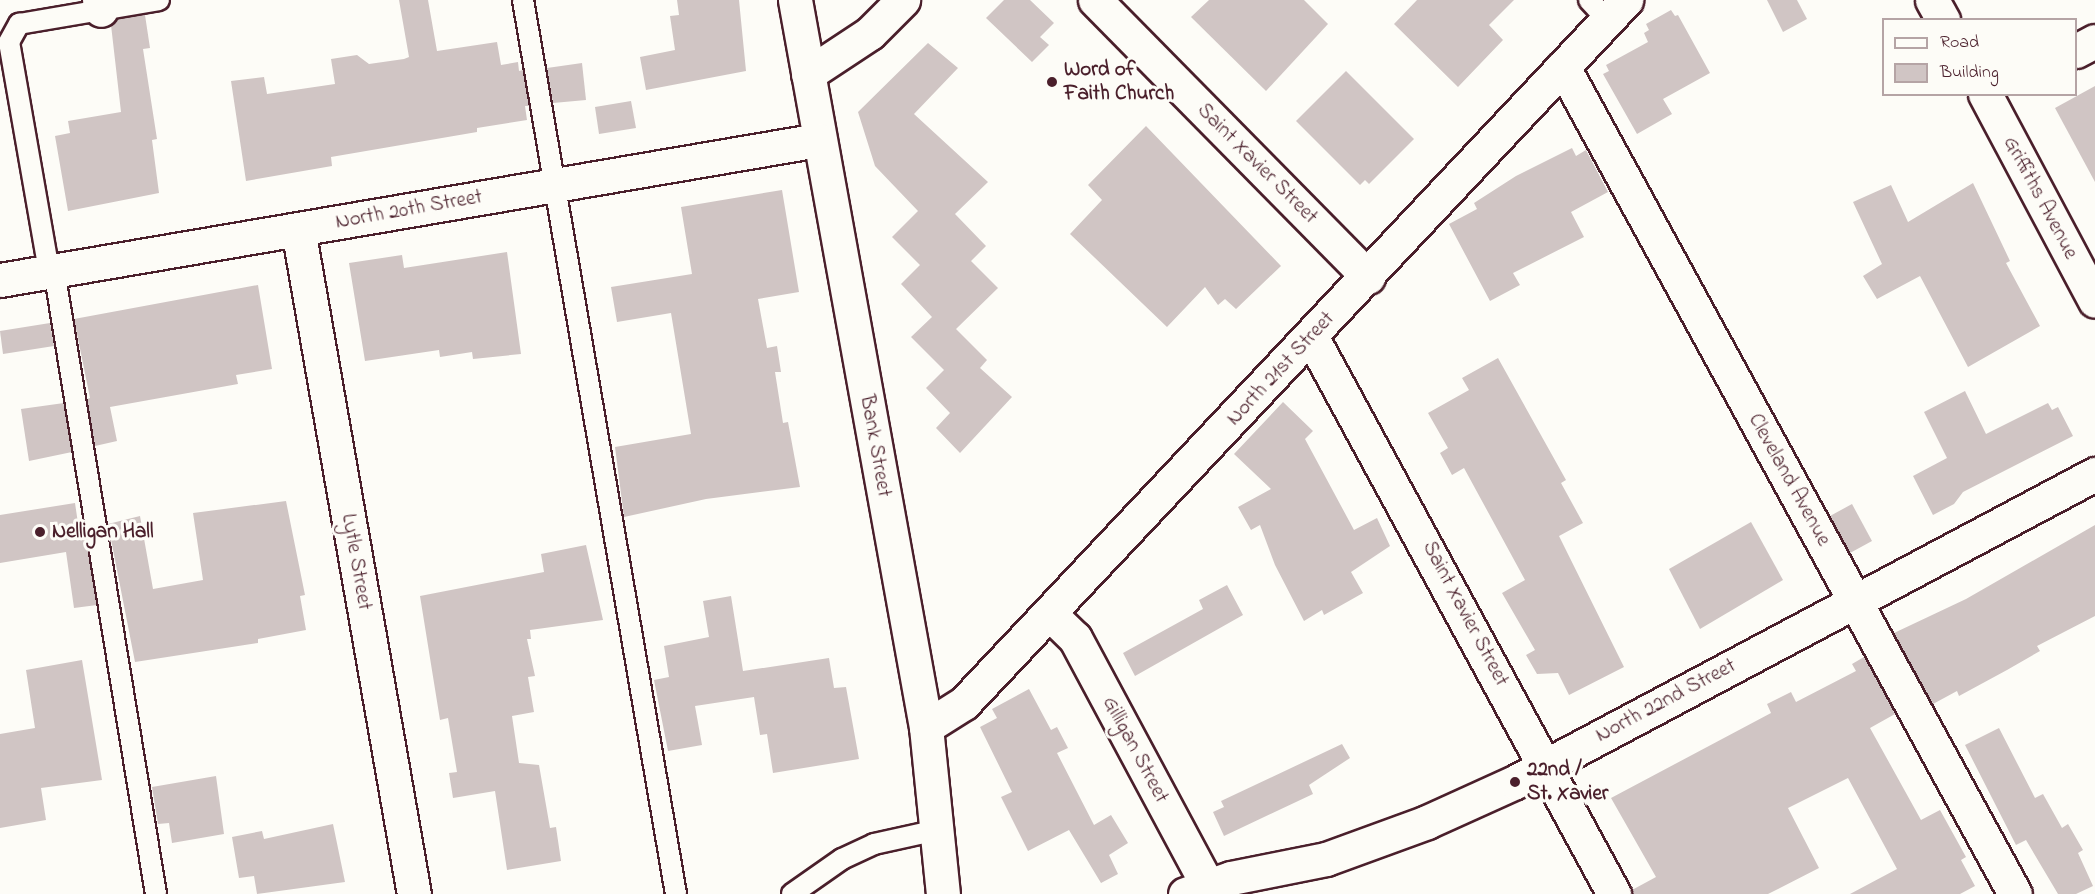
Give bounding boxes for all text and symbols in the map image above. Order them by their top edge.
legend [1882,18,2077,96]
text: Road [1940,30,1979,56]
place label: Word of Faith Church [1064,57,1174,107]
text: Building [1940,60,1999,86]
marker: Word of Faith Church [1045,75,1059,89]
street label: Saint Xavier Street [1191,98,1323,230]
street label: Griffiths Avenue [1997,132,2083,264]
street label: North 20th Street [334,185,484,235]
street label: North 21st Street [1222,307,1340,431]
street label: Bank Street [854,393,896,499]
street label: Cleveland Avenue [1742,409,1836,551]
street label: Lytle Street [335,512,377,612]
place label: Nelligan Hall [52,519,153,545]
marker: Nelligan Hall [33,525,47,539]
street label: Saint Xavier Street [1416,537,1514,691]
street label: North 22nd Street [1592,653,1740,749]
street label: Gilligan Street [1096,692,1174,808]
place label: 22nd / St. Xavier [1527,757,1608,807]
marker: 22nd / St. Xavier [1508,775,1522,789]

